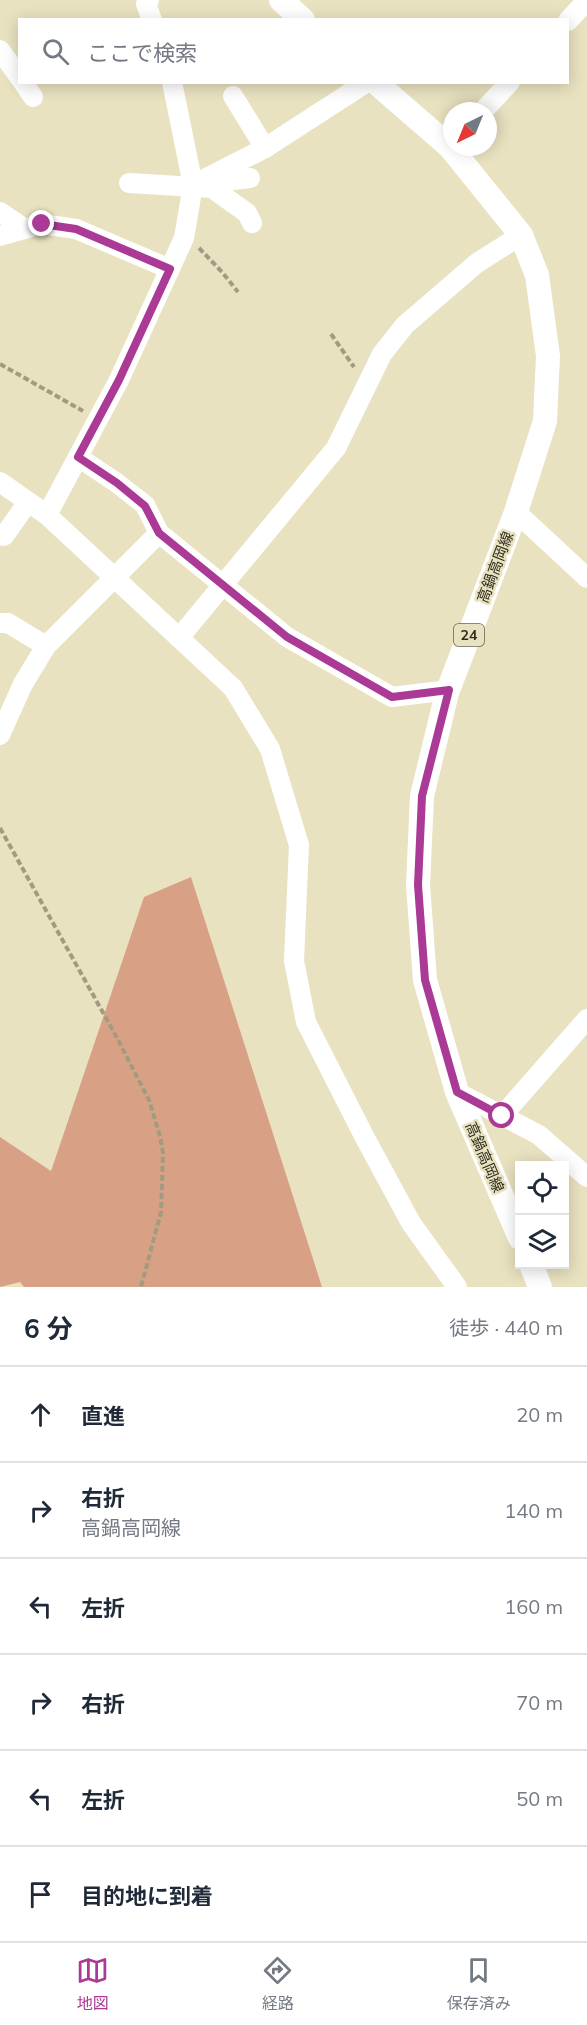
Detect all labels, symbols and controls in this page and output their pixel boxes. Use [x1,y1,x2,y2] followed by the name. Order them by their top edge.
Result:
[18,18,569,84] search box
[39,35,72,68] icon: search
[87,39,197,67] text: ここで検索
[443,102,497,156] north arrow
[28,210,54,236] route end
[473,529,517,605] street label: 高鍋高岡線
[454,624,484,646] road number: 24
[488,1102,514,1128] route start
[462,1119,508,1195] street label: 高鍋高岡線
[515,1161,569,1269] map controls
[515,1161,569,1215] button: locate
[515,1215,569,1269] button: layers
[24,1312,73,1345] text: 6 分
[449,1315,563,1340] text: 徒歩 · 440 m
[24,1398,57,1431] icon: ahead
[81,1402,125,1430] text: 直進
[516,1402,563,1427] text: 20 m
[81,1484,125,1512] text: 右折
[24,1494,57,1527] icon: right
[504,1498,563,1523] text: 140 m
[81,1515,181,1540] text: 高鍋高岡線
[24,1590,57,1623] icon: left
[81,1594,125,1622] text: 左折
[504,1594,563,1619] text: 160 m
[24,1686,57,1719] icon: right
[81,1690,125,1718] text: 右折
[516,1690,563,1715] text: 70 m
[24,1782,57,1815] icon: left
[81,1786,125,1814] text: 左折
[516,1786,563,1811] text: 50 m
[24,1878,57,1911] icon: arrive
[81,1882,213,1910] text: 目的地に到着
[76,1954,109,2014] tab: 地図
[261,1954,294,2014] tab: 経路
[447,1954,511,2014] tab: 保存済み

